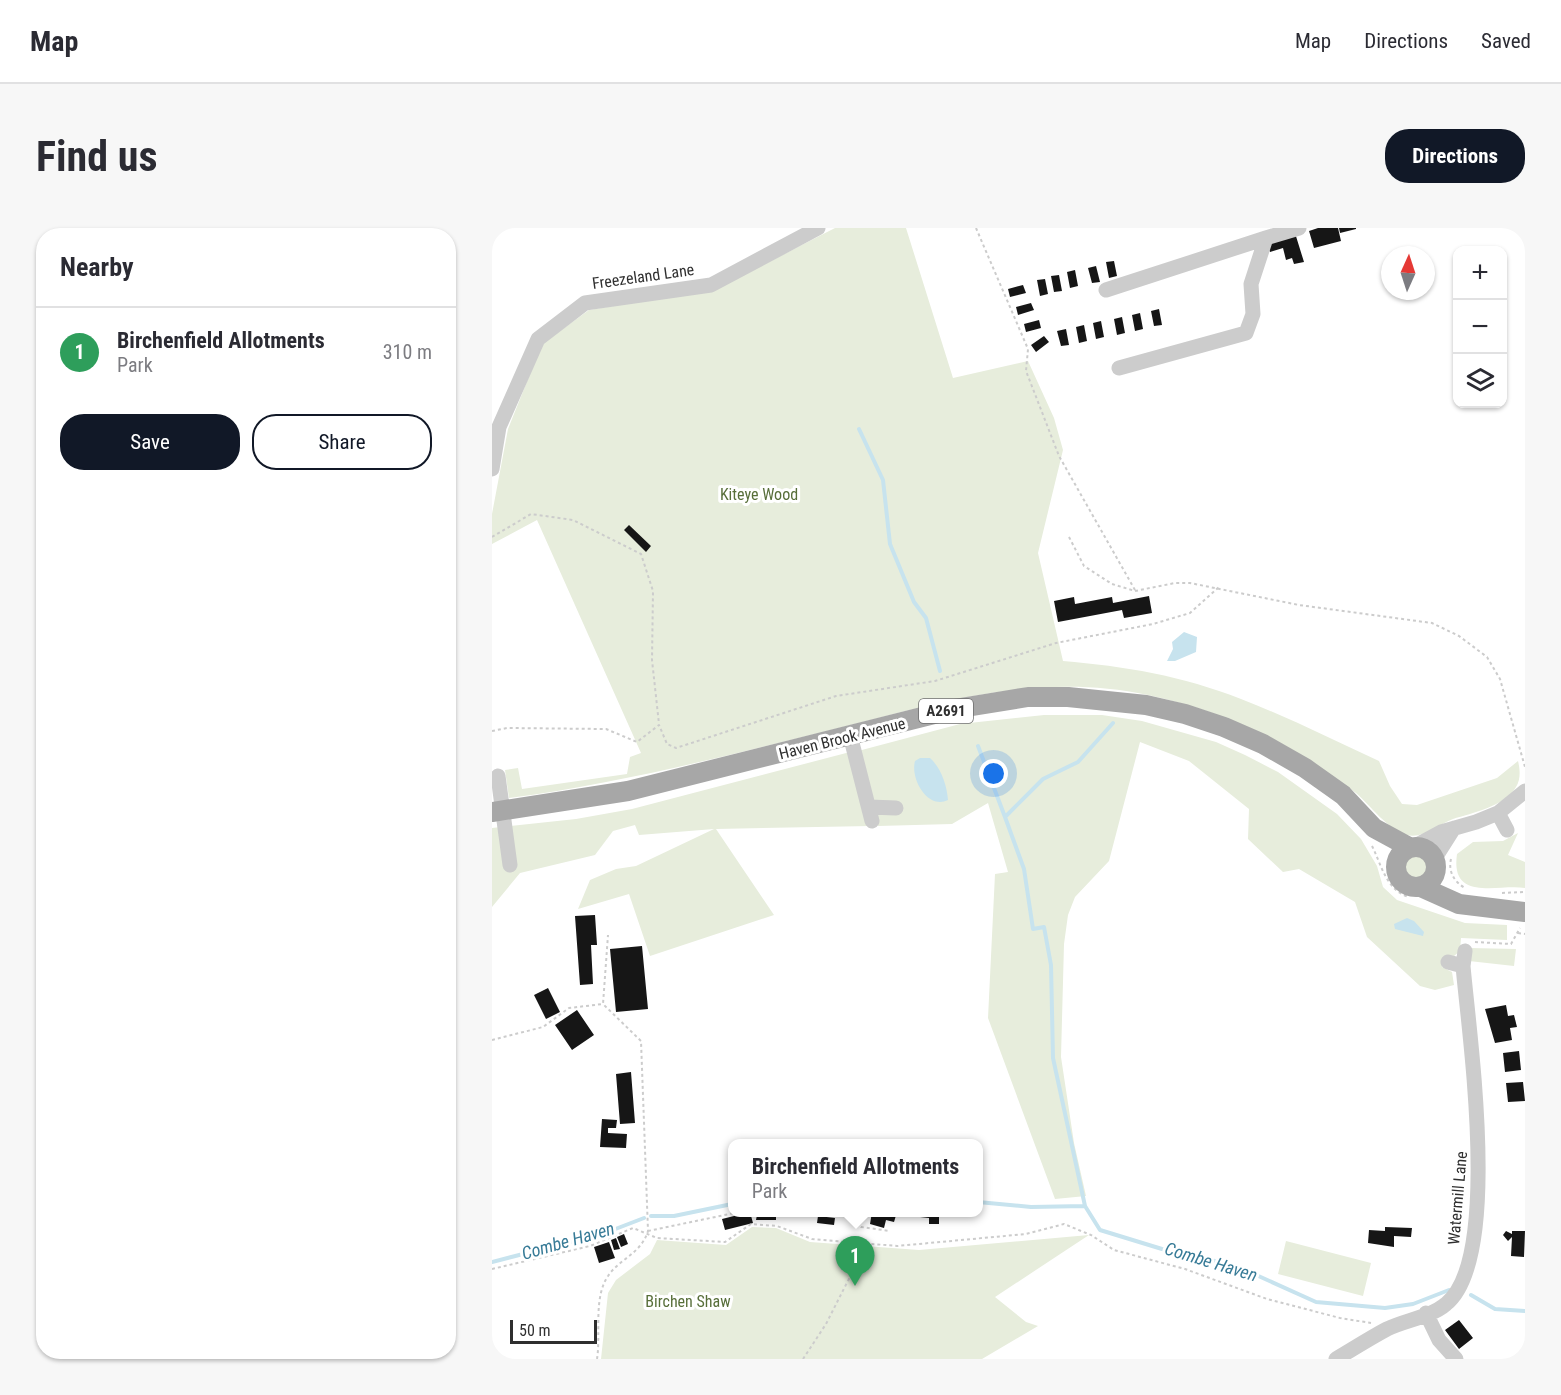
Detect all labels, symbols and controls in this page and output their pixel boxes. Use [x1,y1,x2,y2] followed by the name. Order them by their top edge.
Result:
[30,25,78,58] text: Map
[1295,29,1331,53] text: Map
[1364,29,1448,53] text: Directions
[1481,29,1531,53] text: Saved
[1385,129,1525,183] button: Directions
[36,132,157,181] text: Find us
[1381,246,1435,300] north arrow
[1453,246,1507,408] map controls
[1453,246,1507,300] button: +
[60,252,134,282] text: Nearby
[591,260,695,293] street label: Freezeland Lane
[1453,300,1507,354] button: −
[117,328,325,353] text: Birchenfield Allotments
[74,340,85,364] text: 1
[383,340,432,364] text: 310 m
[117,353,153,377] text: Park
[1453,354,1507,408] button: layers
[60,414,240,470] button: Save
[252,414,432,470] button: Share
[720,485,798,504] park label: Kiteye Wood
[919,699,973,723] road number: A2691
[777,714,907,763] street label: Haven Brook Avenue
[979,759,1008,788] your location
[728,1139,983,1217] popup
[1444,1150,1471,1246] street label: Watermill Lane
[752,1154,959,1179] text: Birchenfield Allotments
[752,1179,787,1203] text: Park
[519,1217,617,1264] water label: Combe Haven
[836,1236,874,1286] pin: 1
[1162,1237,1260,1286] water label: Combe Haven
[645,1292,731,1311] park label: Birchen Shaw
[510,1317,597,1344] scale bar
[519,1321,551,1340] text: 50 m

